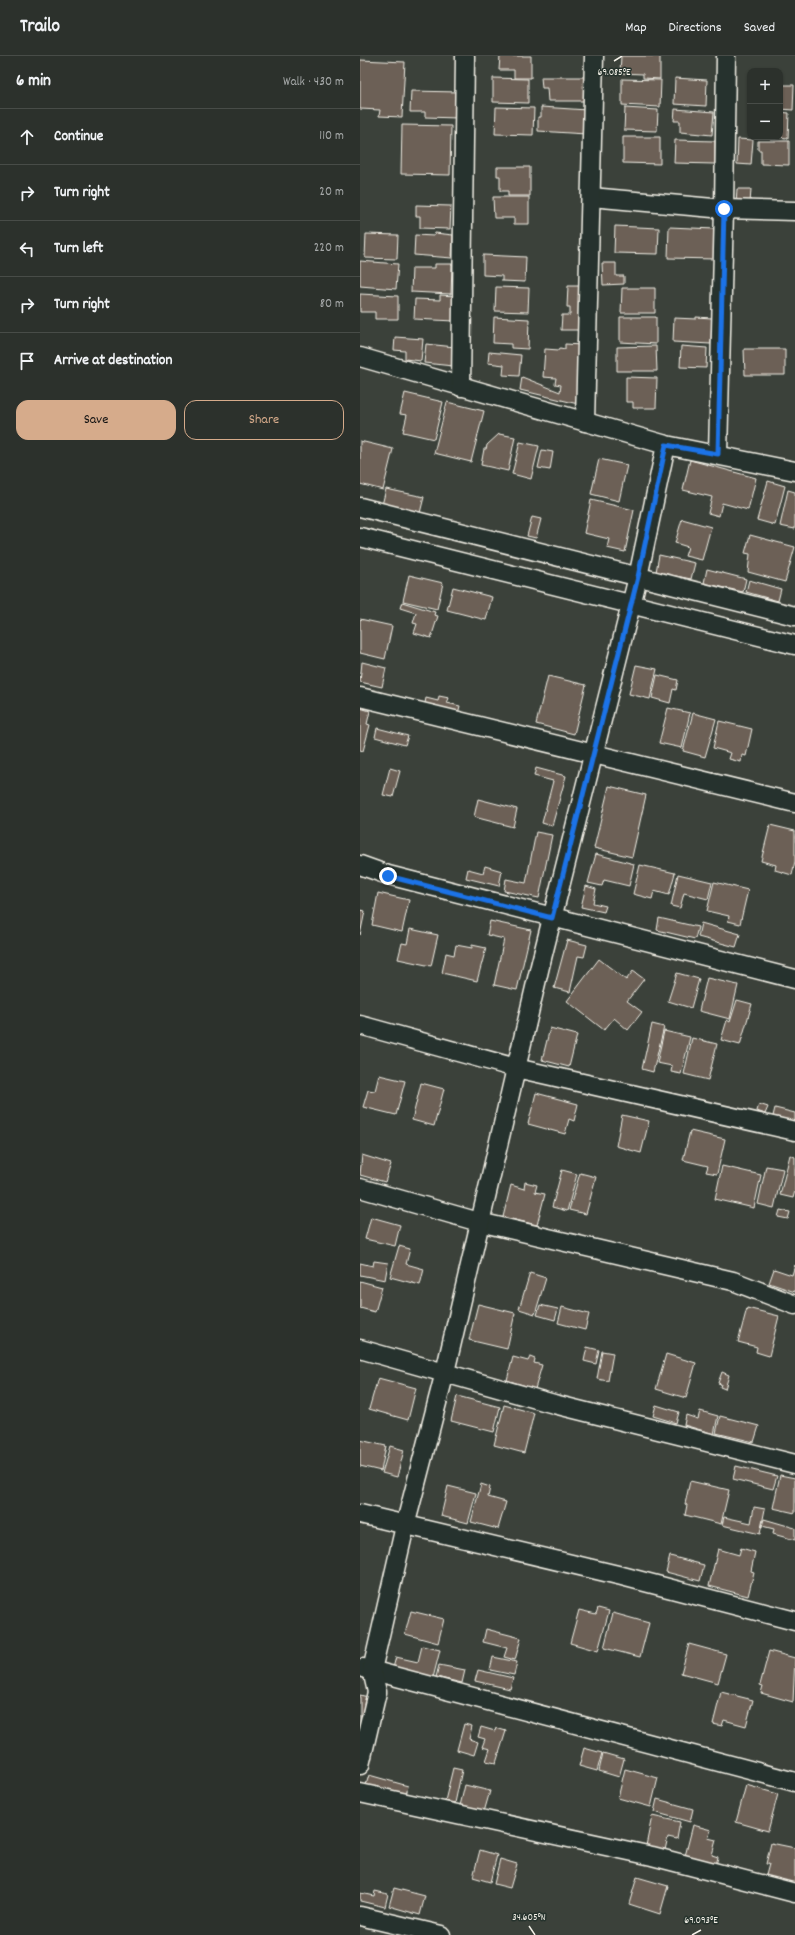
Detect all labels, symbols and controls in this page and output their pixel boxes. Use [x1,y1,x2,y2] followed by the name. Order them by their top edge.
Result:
[20,14,60,41] text: Trailo
[625,18,647,38] text: Map
[669,18,722,38] text: Directions
[744,18,775,38] text: Saved
[598,66,631,80] text: 69.085°E
[747,68,783,140] map controls
[747,68,783,104] button: +
[16,70,51,94] text: 6 min
[283,73,344,92] text: Walk · 430 m
[747,104,783,140] button: −
[16,126,38,148] icon: ahead
[54,126,103,148] text: Continue
[319,127,344,146] text: 110 m
[16,182,38,204] icon: right
[54,182,110,204] text: Turn right
[319,183,344,202] text: 20 m
[715,200,733,218] route start
[16,238,38,260] icon: left
[54,238,103,260] text: Turn left
[314,239,344,258] text: 220 m
[16,294,38,316] icon: right
[54,294,110,316] text: Turn right
[320,295,344,314] text: 80 m
[16,350,38,372] icon: arrive
[54,350,172,372] text: Arrive at destination
[16,400,176,440] button: Save
[184,400,344,440] button: Share
[379,867,397,885] route end
[512,1911,546,1925] text: 34.605°N
[684,1914,718,1928] text: 69.093°E

